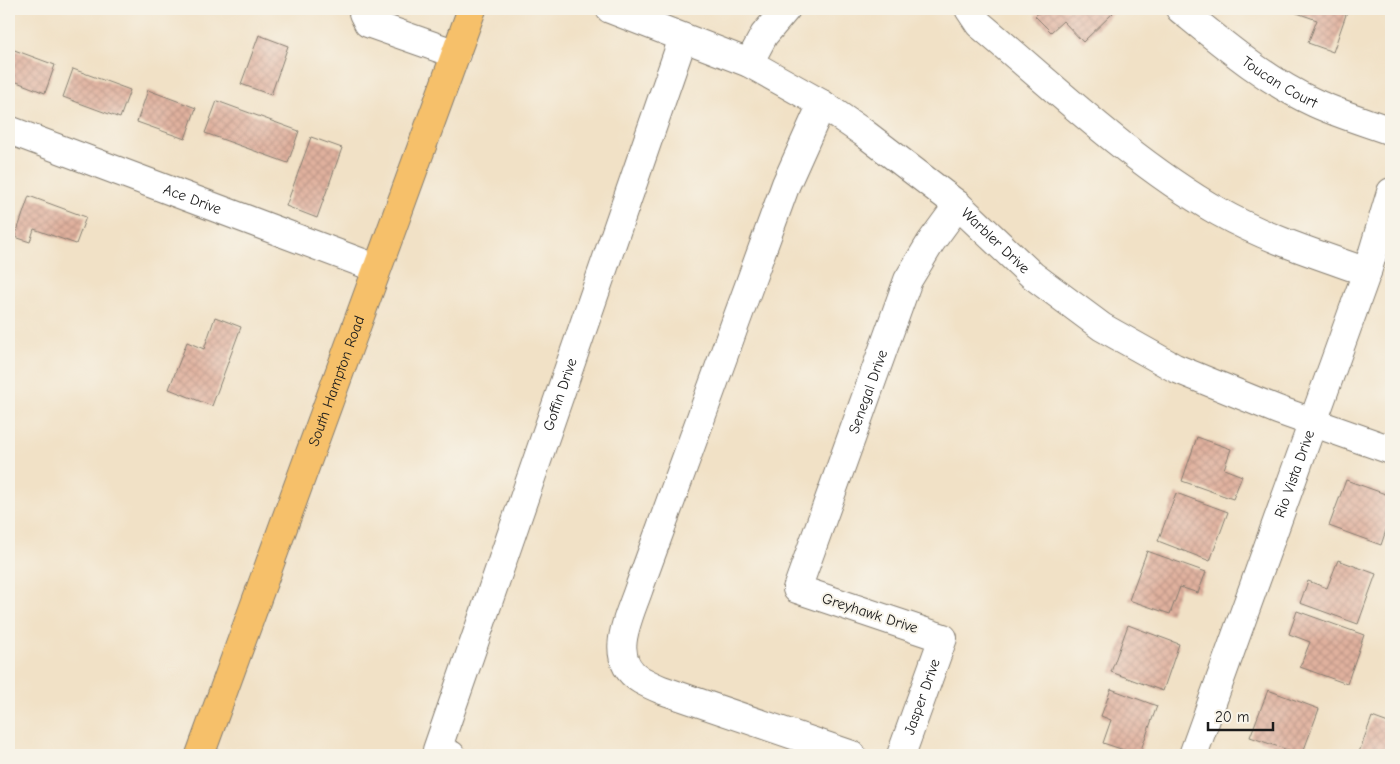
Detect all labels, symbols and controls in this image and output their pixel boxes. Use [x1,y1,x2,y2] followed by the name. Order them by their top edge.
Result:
[1238,52,1321,112] street label: Toucan Court
[161,180,225,218] street label: Ace Drive
[957,204,1034,278] street label: Warbler Drive
[304,313,368,449] street label: South Hampton Road
[845,347,891,436] street label: Senegal Drive
[539,355,581,433] street label: Goffin Drive
[1270,427,1319,520] street label: Rio Vista Drive
[820,589,921,637] street label: Greyhawk Drive
[900,656,944,737] street label: Jasper Drive
[1208,699,1272,731] scale bar
[1215,708,1249,726] text: 20 m

